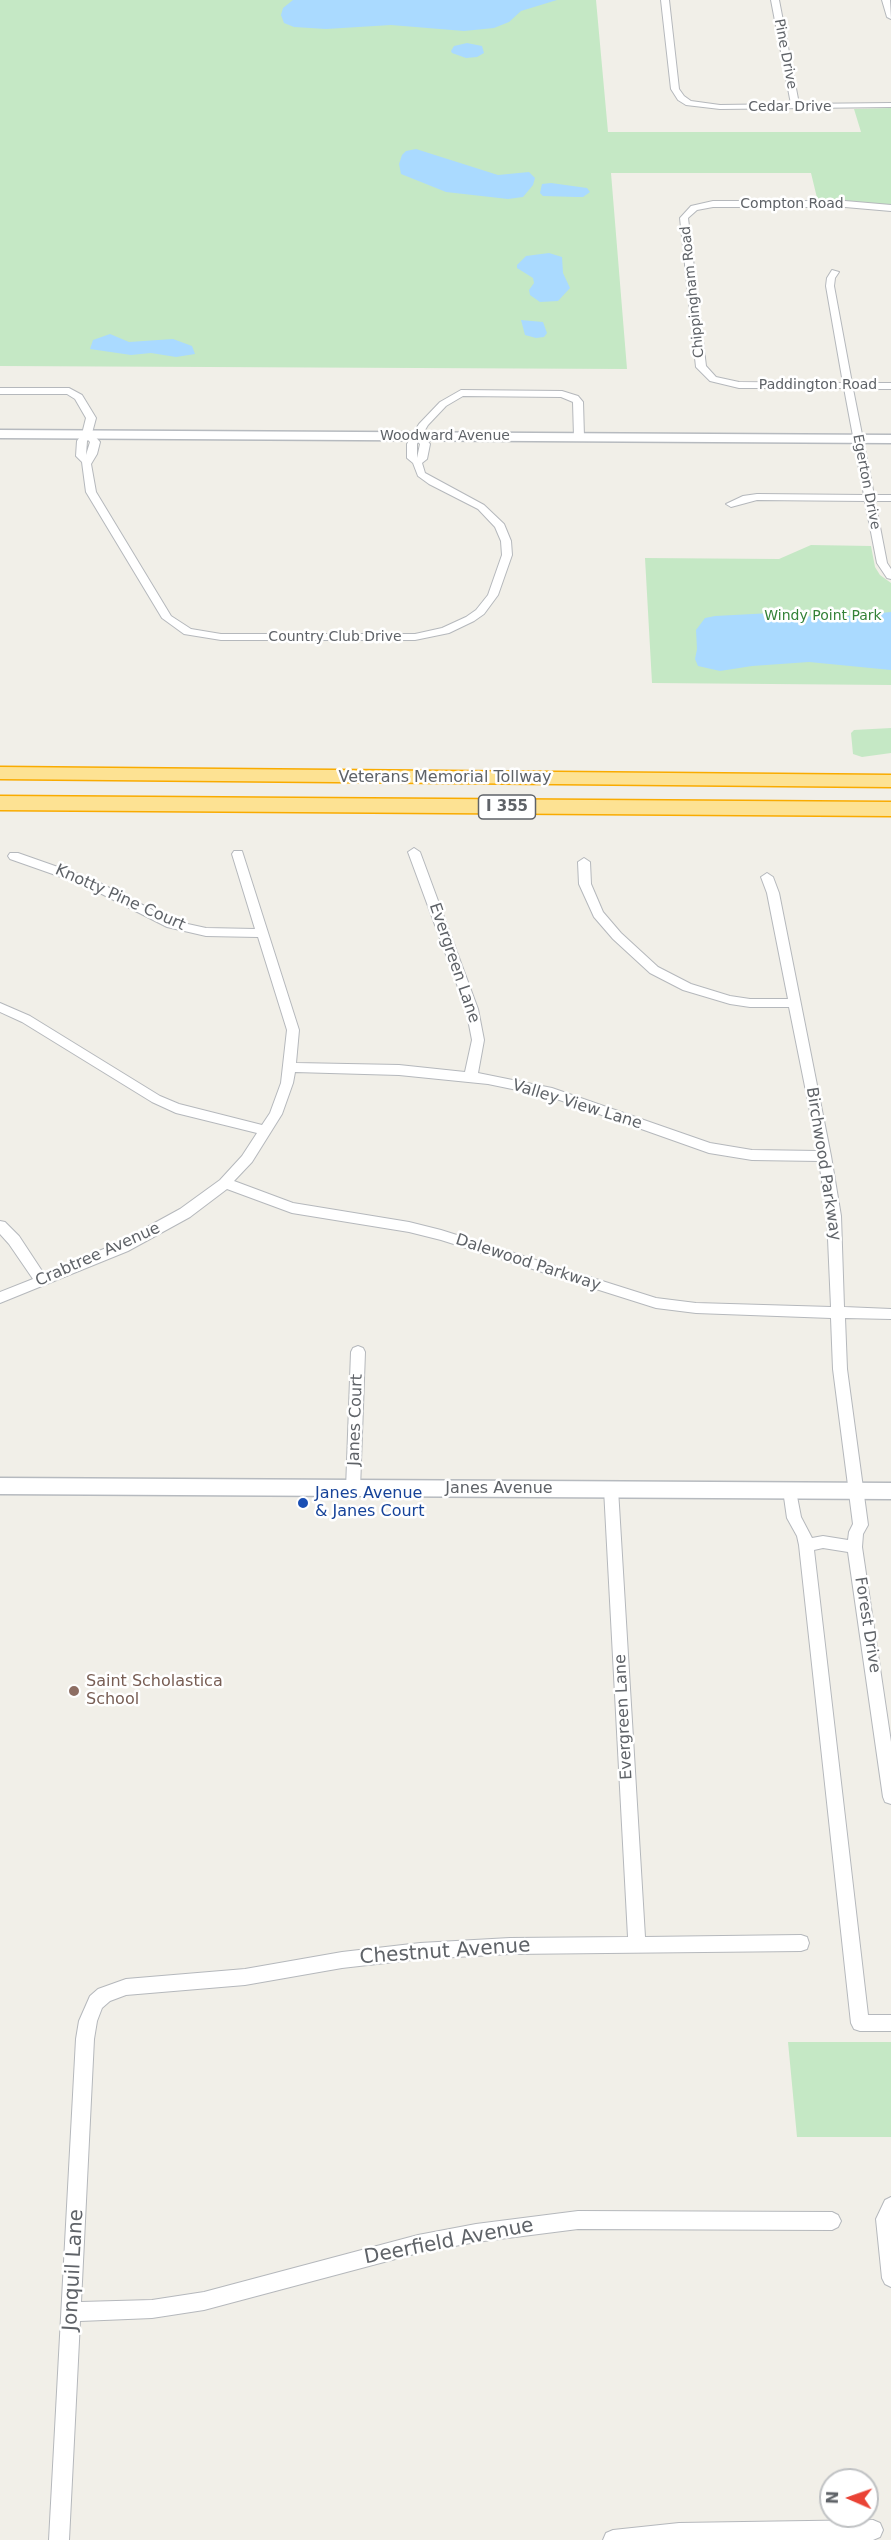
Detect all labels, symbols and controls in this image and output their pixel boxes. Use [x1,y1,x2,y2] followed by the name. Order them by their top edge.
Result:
[770,17,800,91] street label: Pine Drive
[748,99,832,115] street label: Cedar Drive
[740,196,844,212] street label: Compton Road
[678,225,708,359] street label: Chippingham Road
[759,377,877,393] street label: Paddington Road
[380,428,510,444] street label: Woodward Avenue
[849,433,883,531] street label: Egerton Drive
[764,608,882,624] park label: Windy Point Park
[268,629,402,645] street label: Country Club Drive
[338,768,552,788] street label: Veterans Memorial Tollway
[478,795,536,819] road number: I 355
[52,861,188,935] street label: Knotty Pine Court
[424,900,484,1026] street label: Evergreen Lane
[510,1076,644,1134] street label: Valley View Lane
[801,1086,845,1242] street label: Birchwood Parkway
[33,1219,163,1291] street label: Crabtree Avenue
[453,1230,603,1296] street label: Dalewood Parkway
[345,1374,367,1466] street label: Janes Court
[445,1479,553,1499] street label: Janes Avenue
[315,1484,424,1522] place label: Janes Avenue & Janes Court
[296,1496,310,1510] marker: Janes Avenue & Janes Court
[850,1576,884,1674] street label: Forest Drive
[611,1654,637,1780] street label: Evergreen Lane
[86,1672,223,1710] place label: Saint Scholastica School
[67,1684,81,1698] marker: Saint Scholastica School
[359,1934,531,1970] street label: Chestnut Avenue
[59,2208,89,2332] street label: Jonquil Lane
[362,2214,536,2270] street label: Deerfield Avenue
[819,2468,879,2528] north arrow
[823,2490,842,2504] text: N

